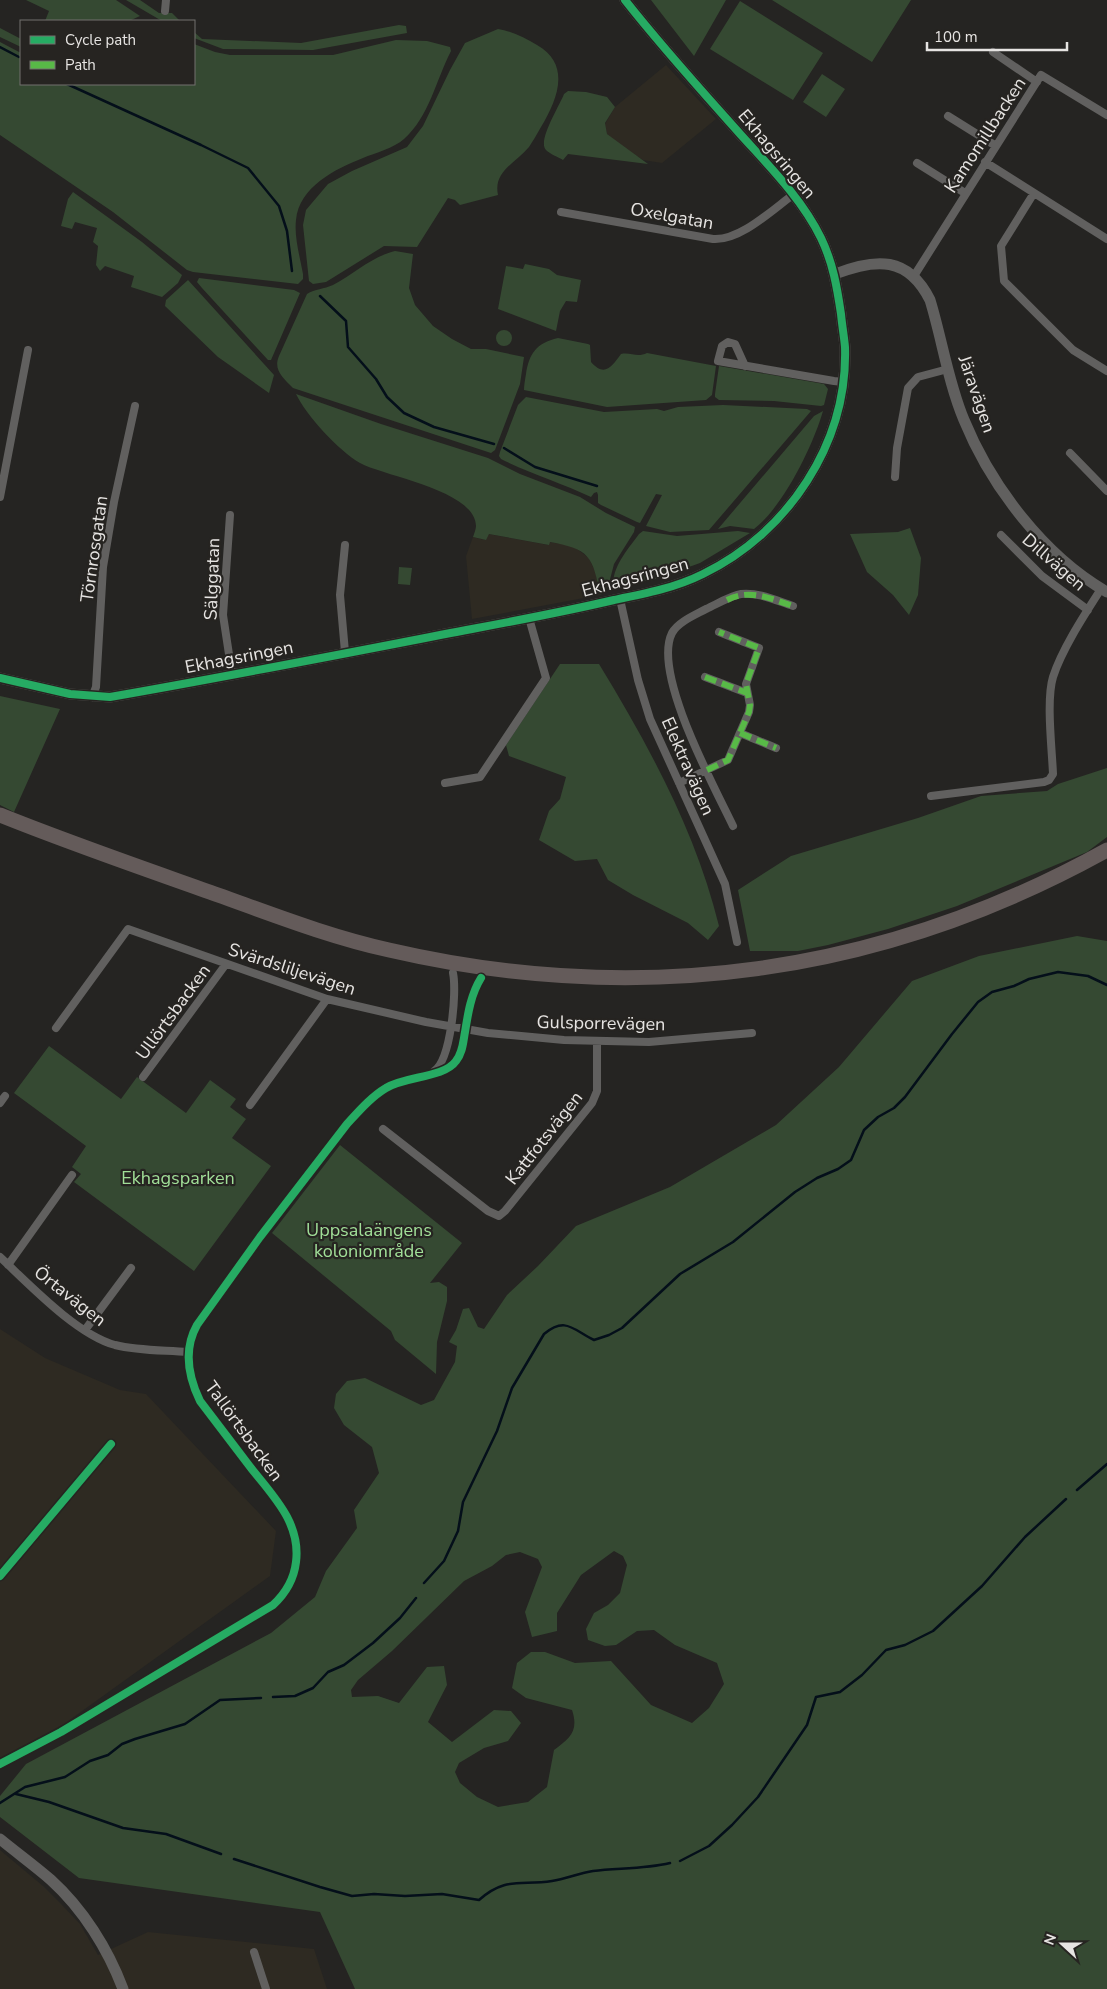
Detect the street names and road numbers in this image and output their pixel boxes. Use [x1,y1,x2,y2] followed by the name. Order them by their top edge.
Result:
[939,73,1031,197] street label: Kamomillbacken
[733,104,821,204] street label: Ekhagsringen
[629,197,715,235] street label: Oxelgatan
[952,351,1001,436] street label: Järavägen
[75,494,113,604] street label: Törnrosgatan
[1017,528,1091,596] street label: Dillvägen
[199,537,225,621] street label: Sälggatan
[579,551,691,603] street label: Ekhagsringen
[183,635,295,679] street label: Ekhagsringen
[656,713,720,819] street label: Elektravägen
[225,937,359,1001] street label: Svärdsliljevägen
[130,959,216,1065] street label: Ullörtsbacken
[536,1010,666,1036] street label: Gulsporrevägen
[500,1086,588,1190] street label: Kattfotsvägen
[29,1260,111,1332] street label: Örtavägen
[199,1376,289,1486] street label: Tallörtsbacken

